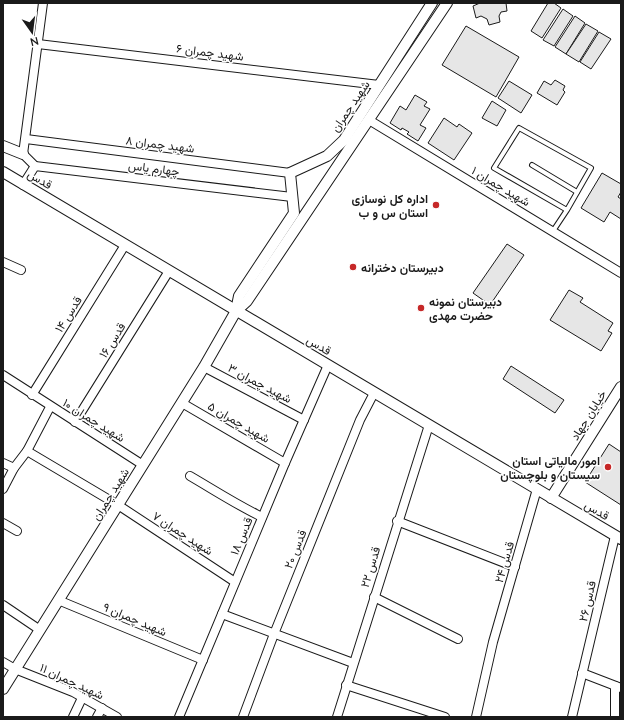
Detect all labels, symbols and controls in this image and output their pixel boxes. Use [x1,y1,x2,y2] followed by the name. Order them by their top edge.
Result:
[12,12,52,52] north arrow
[29,34,40,50] text: N
[175,40,245,65] street label: شهید چمران ۶
[327,77,374,135] street label: شهید چمران
[125,132,195,157] street label: شهید چمران ۸
[127,157,181,180] street label: چهارم یاس
[469,163,533,210] street label: شهید چمران ۱
[24,166,55,193] street label: قدس
[352,191,428,221] place label: اداره کل نوسازی استان س و ب
[431,200,441,210] marker: اداره کل نوسازی استان س و ب
[361,260,444,276] place label: دبیرستان دخترانه
[348,262,358,272] marker: دبیرستان دخترانه
[51,293,86,335] street label: قدس ۱۴
[429,294,502,324] place label: دبیرستان نمونه حضرت مهدی
[416,303,426,313] marker: دبیرستان نمونه حضرت مهدی
[95,320,129,361] street label: قدس ۱۶
[303,332,334,359] street label: قدس
[225,360,294,407] street label: شهید چمران ۳
[567,387,610,443] street label: خیابان جهاد
[60,395,128,446] street label: شهید چمران ۱۰
[205,398,273,447] street label: شهید چمران ۵
[500,453,600,483] place label: امور مالیاتی استان سیستان و بلوچستان
[603,462,613,472] marker: امور مالیاتی استان سیستان و بلوچستان
[88,465,133,524] street label: شهید چمران
[581,497,612,524] street label: قدس
[149,508,216,559] street label: شهید چمران ۷
[226,515,257,558] street label: قدس ۱۸
[280,527,310,571] street label: قدس ۲۰
[491,540,518,585] street label: قدس ۲۴
[357,545,384,589] street label: قدس ۲۲
[575,579,600,623] street label: قدس ۲۶
[100,599,169,640] street label: شهید چمران ۹
[37,660,106,703] street label: شهید چمران ۱۱

